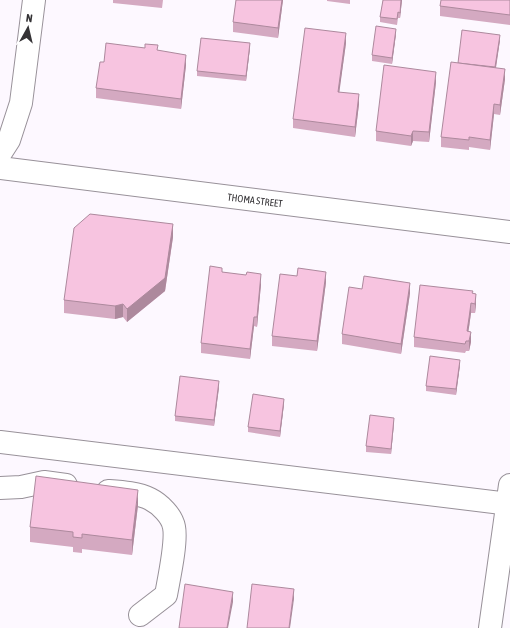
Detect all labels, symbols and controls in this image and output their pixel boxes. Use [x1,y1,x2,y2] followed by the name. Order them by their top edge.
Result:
[8,8,48,48] north arrow
[25,12,33,24] text: N
[227,192,284,209] street label: THOMA STREET

